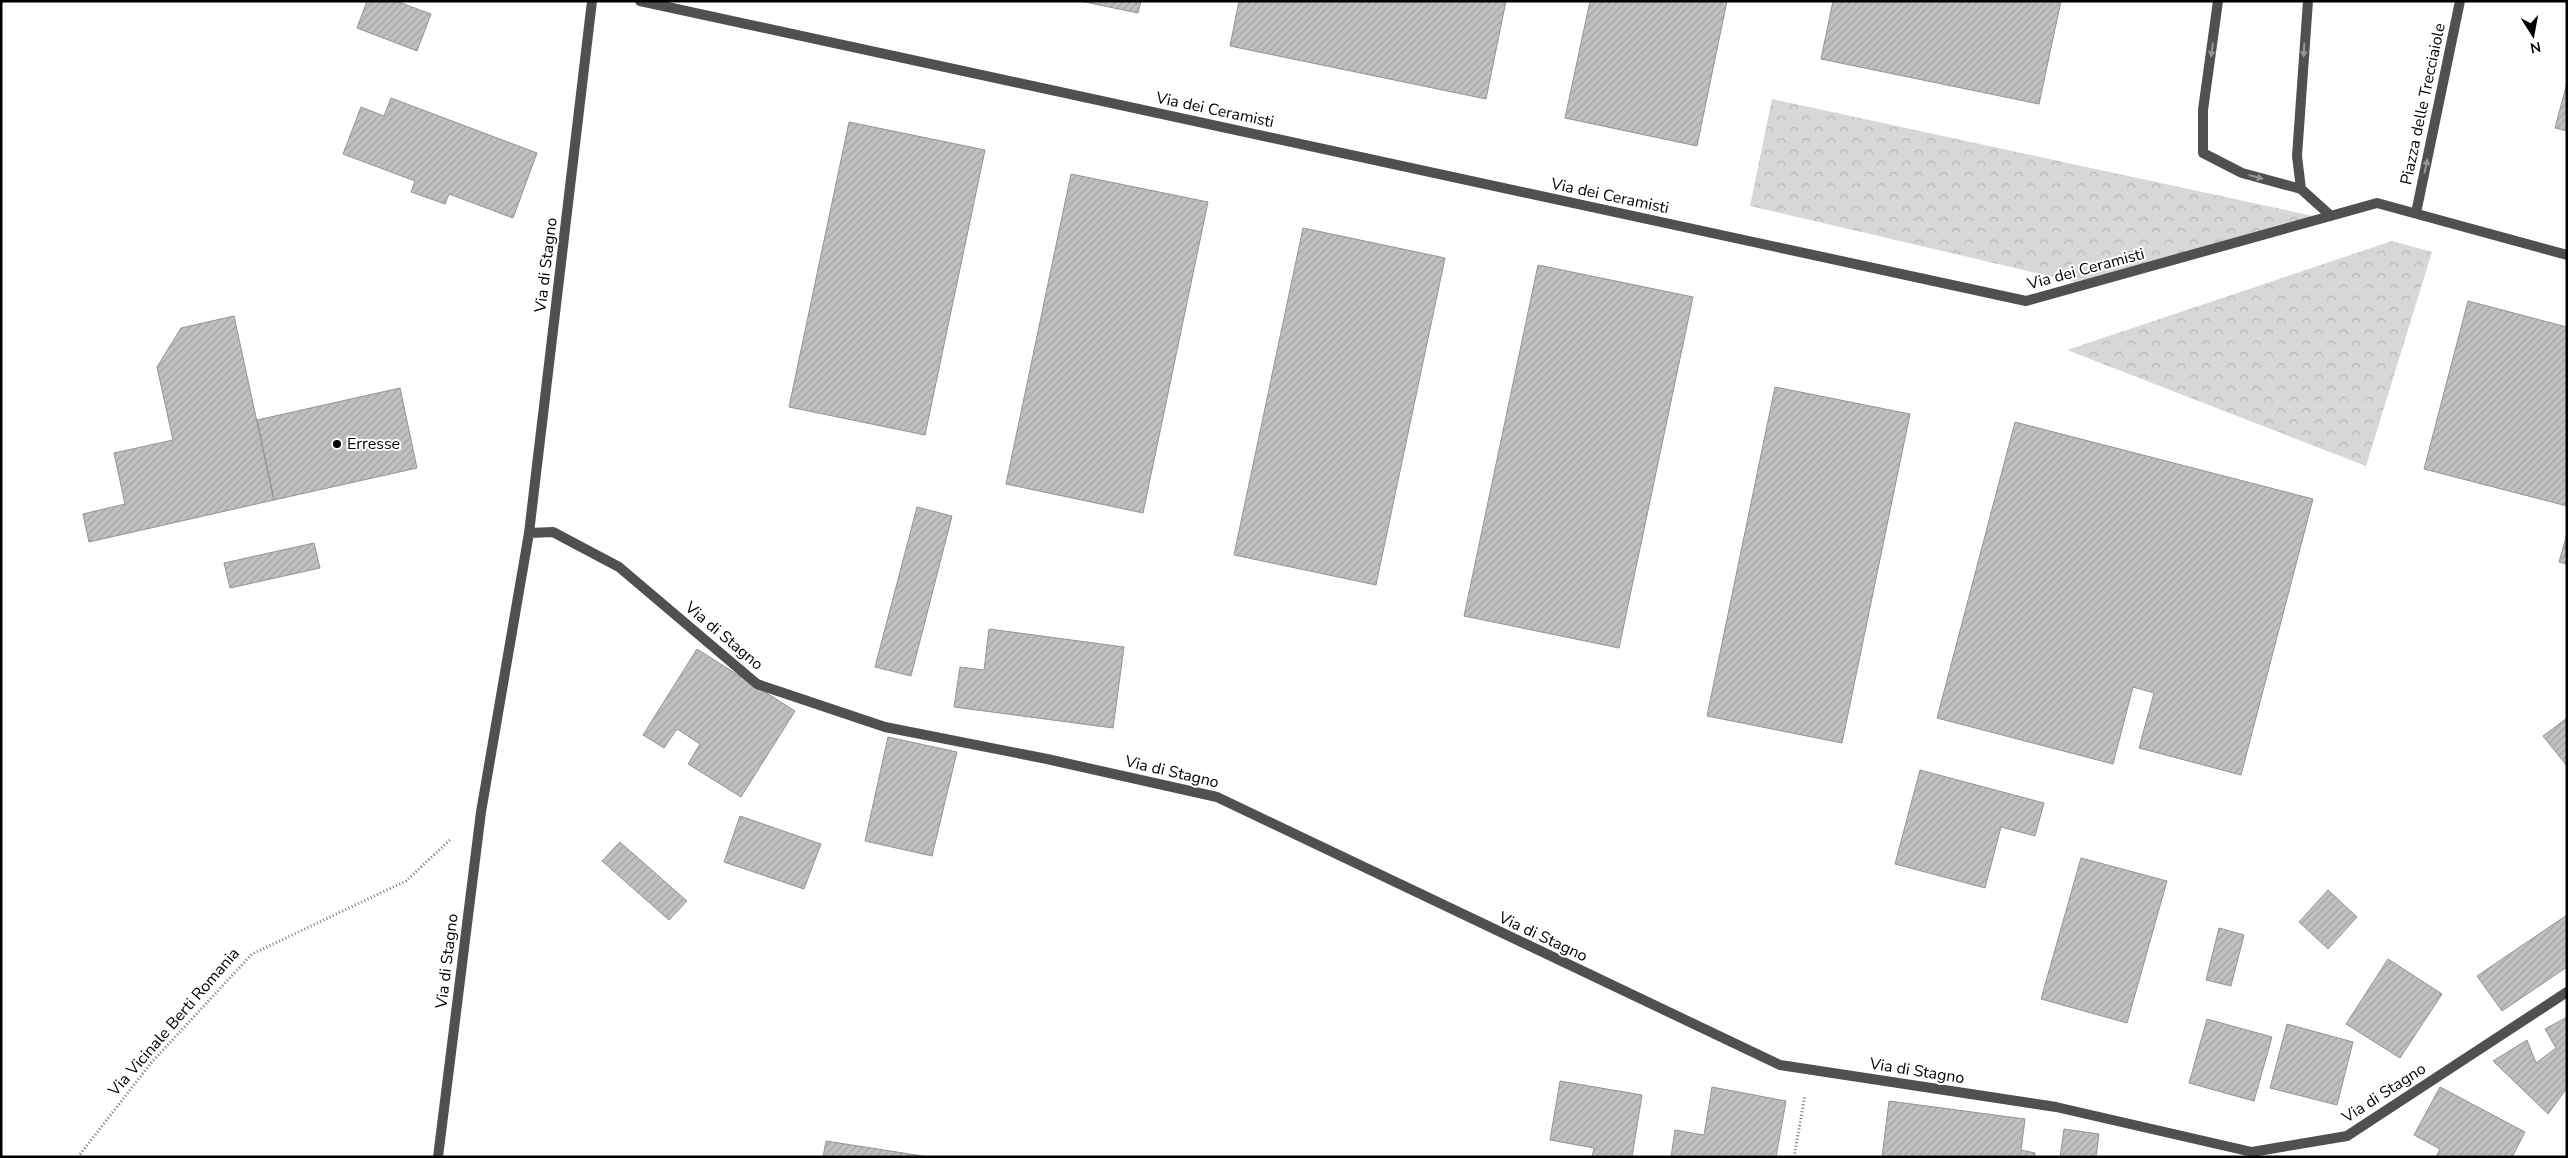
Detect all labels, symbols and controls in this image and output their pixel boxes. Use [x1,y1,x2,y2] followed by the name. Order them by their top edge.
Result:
[2508,10,2558,60] north arrow
[2395,21,2451,187] street label: Piazza delle Trecciaiole
[2528,37,2542,58] text: N
[2207,42,2215,58] one-way arrow
[2300,42,2308,58] one-way arrow
[1153,87,1276,133] street label: Via dei Ceramisti
[2422,158,2430,173] one-way arrow
[1548,173,1671,219] street label: Via dei Ceramisti
[2249,173,2264,181] one-way arrow
[529,216,563,315] street label: Via di Stagno
[2024,243,2147,295] street label: Via dei Ceramisti
[347,433,400,455] place label: Erresse
[331,438,343,450] marker: Erresse
[679,596,768,675] street label: Via di Stagno
[1122,750,1221,794] street label: Via di Stagno
[1494,906,1591,967] street label: Via di Stagno
[430,912,464,1011] street label: Via di Stagno
[103,943,245,1102] street label: Via Vicinale Berti Romania
[1867,1052,1966,1089] street label: Via di Stagno
[2337,1058,2430,1129] street label: Via di Stagno

